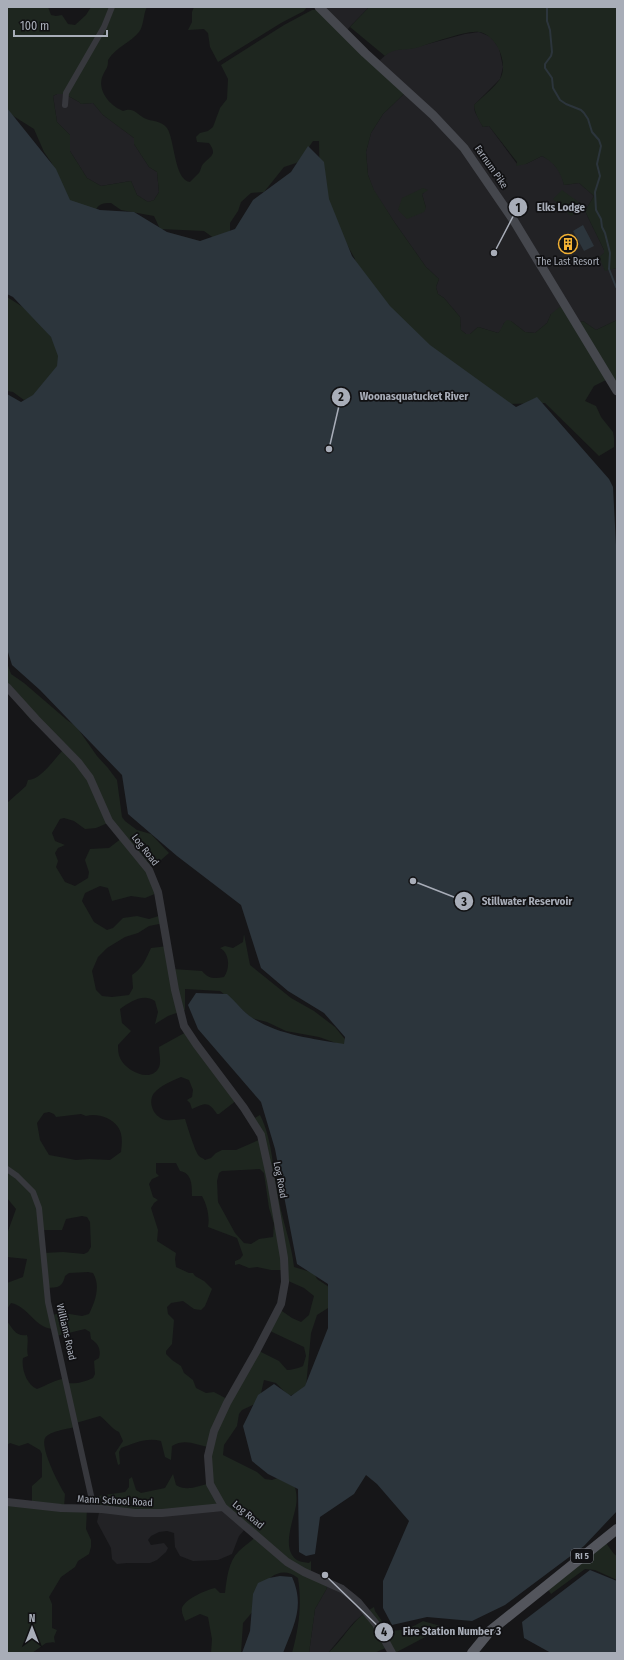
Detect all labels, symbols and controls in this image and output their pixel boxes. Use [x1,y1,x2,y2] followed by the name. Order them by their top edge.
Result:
[14,12,107,38] scale bar
[20,19,49,33] text: 100 m
[472,143,510,191] street label: Farnum Pike
[508,196,593,219] callout: Elks Lodge
[515,201,521,215] text: 1
[537,201,586,214] text: Elks Lodge
[557,233,579,255] building icon: The Last Resort
[537,256,600,268] place label: The Last Resort
[331,385,476,408] callout: Woonasquatucket River
[337,390,344,404] text: 2
[360,390,469,403] text: Woonasquatucket River
[129,832,161,868] street label: Log Road
[454,890,580,913] callout: Stillwater Reservoir
[460,895,467,909] text: 3
[482,895,573,908] text: Stillwater Reservoir
[271,1161,289,1199] street label: Log Road
[54,1303,78,1361] street label: Williams Road
[77,1493,153,1509] street label: Mann School Road
[230,1498,266,1532] street label: Log Road
[571,1549,593,1563] road number: RI 5
[12,1608,52,1648] north arrow
[29,1612,35,1625] text: N
[374,1620,509,1643] callout: Fire Station Number 3
[381,1625,387,1639] text: 4
[403,1625,501,1638] text: Fire Station Number 3

